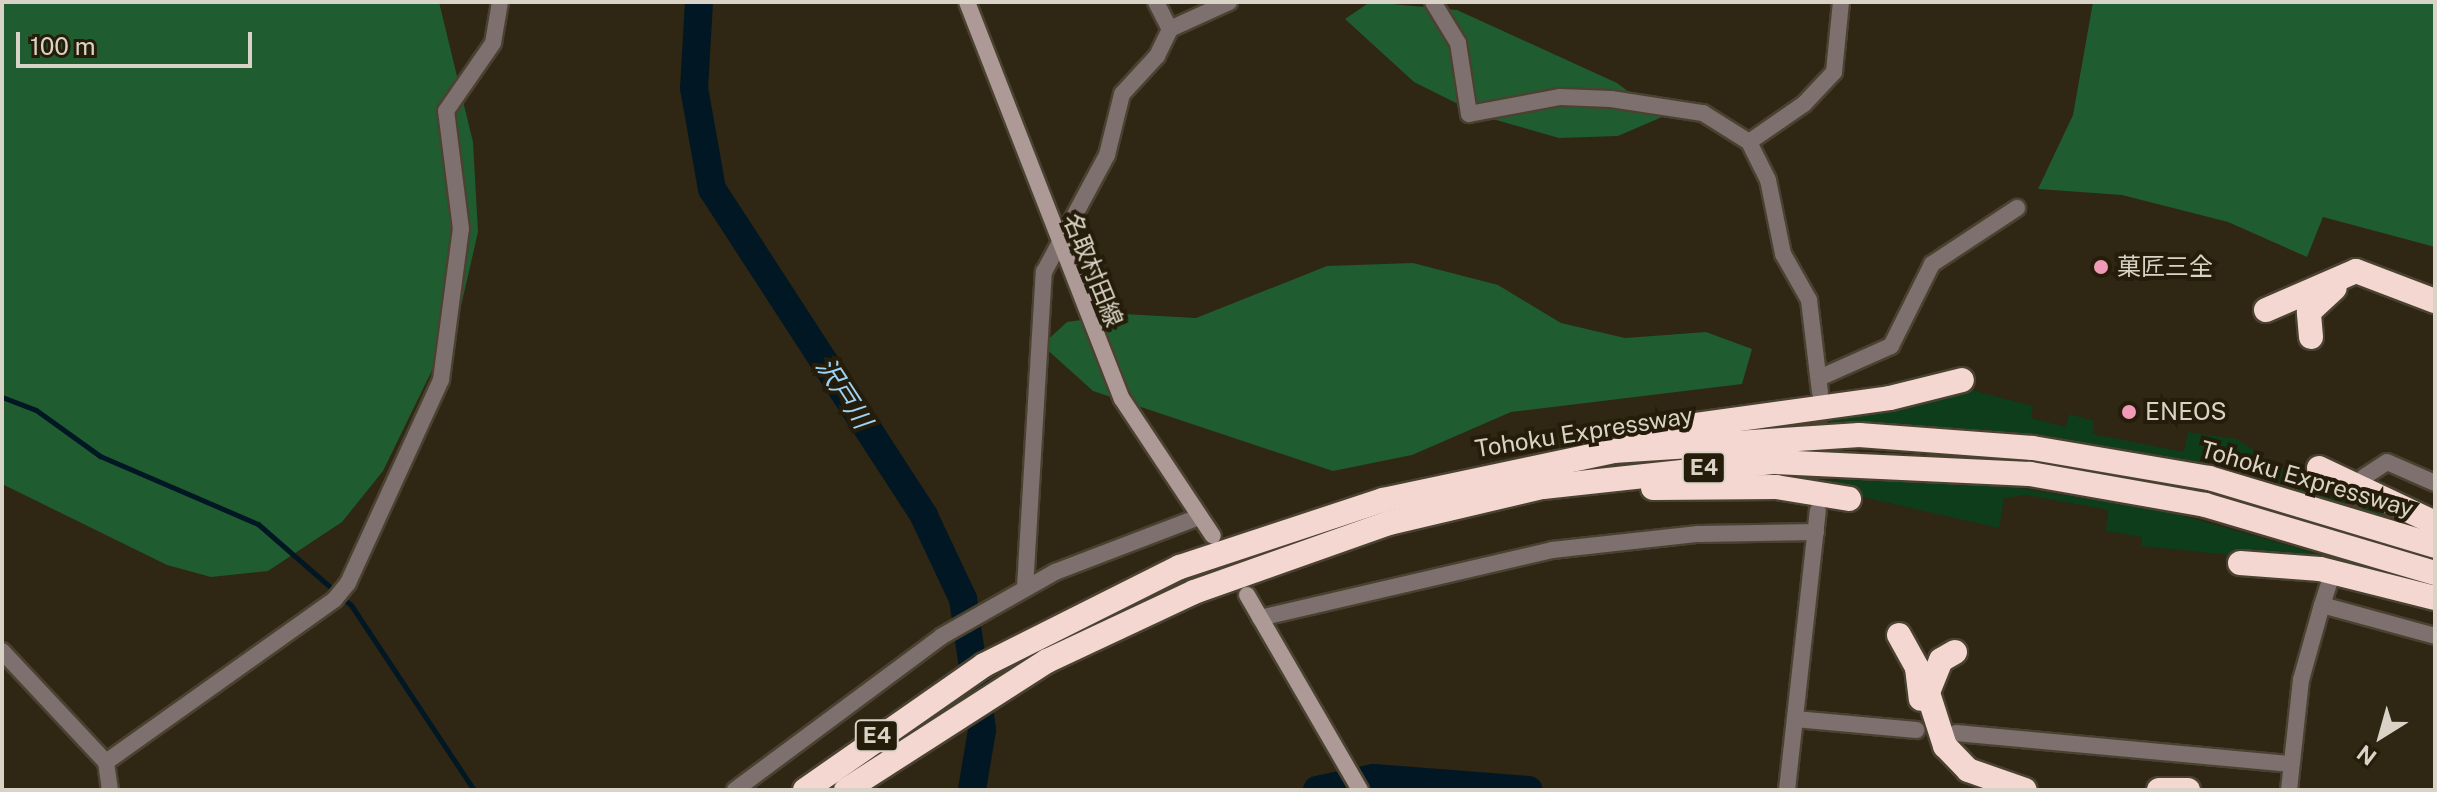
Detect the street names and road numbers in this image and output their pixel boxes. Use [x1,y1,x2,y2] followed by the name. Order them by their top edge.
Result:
[1057,209,1129,331] street label: 名取村田線
[1473,401,1695,463] street label: Tohoku Expressway
[2197,435,2417,523] street label: Tohoku Expressway
[1680,450,1728,486] road number: E4
[853,718,901,754] road number: E4

